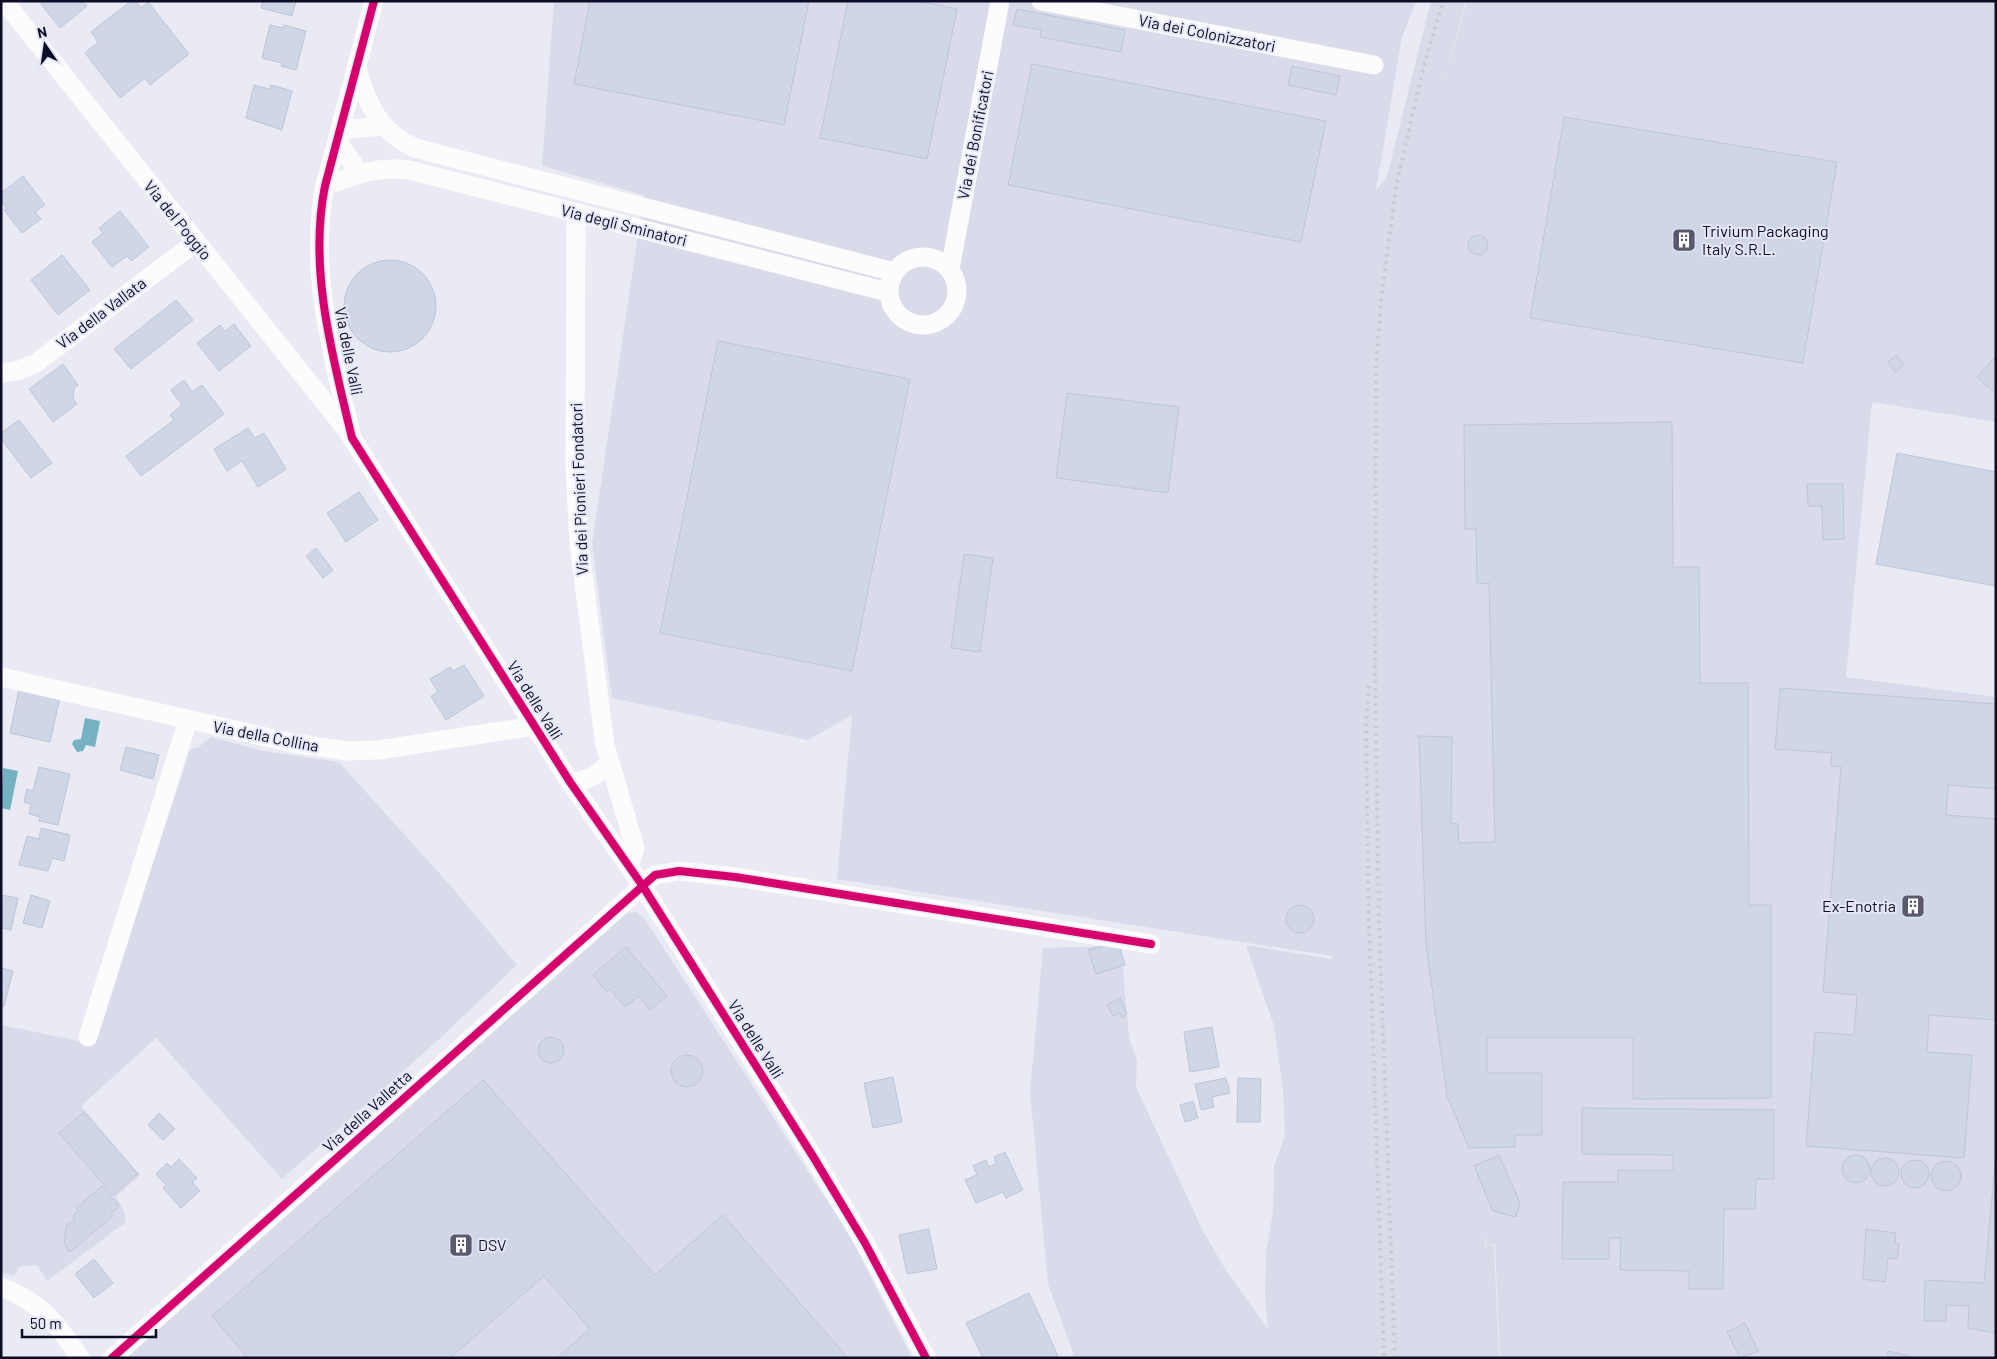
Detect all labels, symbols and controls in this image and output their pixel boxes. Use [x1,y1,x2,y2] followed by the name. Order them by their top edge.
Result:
[1137,10,1277,55] street label: Via dei Colonizzatori
[20,20,70,70] north arrow
[36,23,48,41] text: N
[953,69,996,201] street label: Via dei Bonificatori
[141,176,216,263] street label: Via del Poggio
[559,200,689,249] street label: Via degli Sminatori
[1702,221,1829,258] place label: Trivium Packaging Italy S.R.L.
[1671,227,1697,253] building icon: Trivium Packaging Italy S.R.L.
[52,273,149,352] street label: Via della Vallata
[332,305,367,397] street label: Via delle Valli
[566,402,591,576] street label: Via dei Pionieri Fondatori
[504,657,567,743] street label: Via delle Valli
[211,716,321,755] street label: Via della Collina
[1900,893,1926,919] building icon: Ex-Enotria
[1822,896,1896,915] place label: Ex-Enotria
[725,996,788,1082] street label: Via delle Valli
[318,1066,415,1156] street label: Via della Valletta
[448,1232,474,1258] building icon: DSV
[478,1235,507,1254] place label: DSV
[22,1306,156,1338] scale bar
[30,1314,62,1332] text: 50 m

